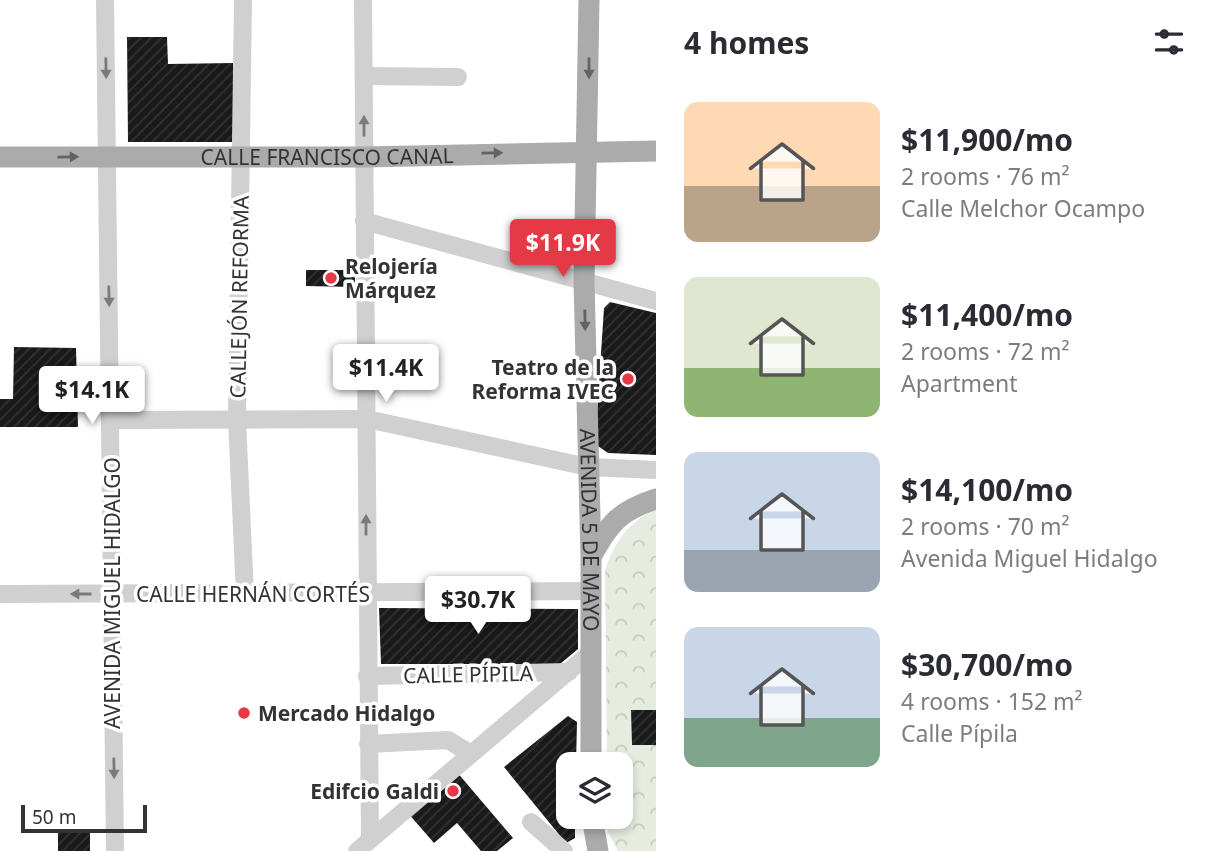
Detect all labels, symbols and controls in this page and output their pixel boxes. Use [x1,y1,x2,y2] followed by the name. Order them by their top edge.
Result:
[684,22,809,63] text: 4 homes
[1150,23,1188,61] icon: filters
[100,57,112,79] one-way arrow
[583,57,595,79] one-way arrow
[358,115,369,137] one-way arrow
[901,119,1073,160] text: $11,900/mo
[740,130,824,214] icon: home
[200,141,454,171] street label: CALLE FRANCISCO CANAL
[481,148,503,159] one-way arrow
[57,151,79,163] one-way arrow
[901,160,1070,192] text: 2 rooms · 76 m²
[901,192,1145,224] text: Calle Melchor Ocampo
[223,195,255,399] street label: CALLEJÓN REFORMA
[506,219,620,279] pin: $11.9K
[526,226,600,258] text: $11.9K
[345,252,438,304] place label: Relojería Márquez
[323,270,339,286] marker: Relojería Márquez
[103,285,115,307] one-way arrow
[901,294,1073,335] text: $11,400/mo
[740,305,824,389] icon: home
[579,309,591,331] one-way arrow
[901,335,1070,367] text: 2 rooms · 72 m²
[329,344,443,404] pin: $11.4K
[349,351,423,383] text: $11.4K
[471,353,614,405] place label: Teatro de la Reforma IVEC
[35,366,149,426] pin: $14.1K
[901,367,1018,399] text: Apartment
[620,371,636,387] marker: Teatro de la Reforma IVEC
[55,373,129,405] text: $14.1K
[574,428,605,631] street label: AVENIDA 5 DE MAYO
[98,457,126,729] street label: AVENIDA MIGUEL HIDALGO
[901,469,1073,510] text: $14,100/mo
[740,480,824,564] icon: home
[901,510,1070,542] text: 2 rooms · 70 m²
[360,514,372,536] one-way arrow
[901,542,1158,574] text: Avenida Miguel Hidalgo
[421,576,535,636] pin: $30.7K
[136,580,370,608] street label: CALLE HERNÁN CORTÉS
[441,583,515,615] text: $30.7K
[70,588,92,600] one-way arrow
[901,644,1073,685] text: $30,700/mo
[740,655,824,739] icon: home
[403,659,534,689] street label: CALLE PÍPILA
[901,685,1083,717] text: 4 rooms · 152 m²
[258,699,435,727] place label: Mercado Hidalgo
[236,705,252,721] marker: Mercado Hidalgo
[901,717,1018,749] text: Calle Pípila
[556,752,633,829] map controls
[556,752,633,829] button: layers
[108,757,120,779] one-way arrow
[310,777,439,805] place label: Edifcio Galdi
[445,783,461,799] marker: Edifcio Galdi
[21,802,147,834] scale bar
[32,804,76,830] text: 50 m

